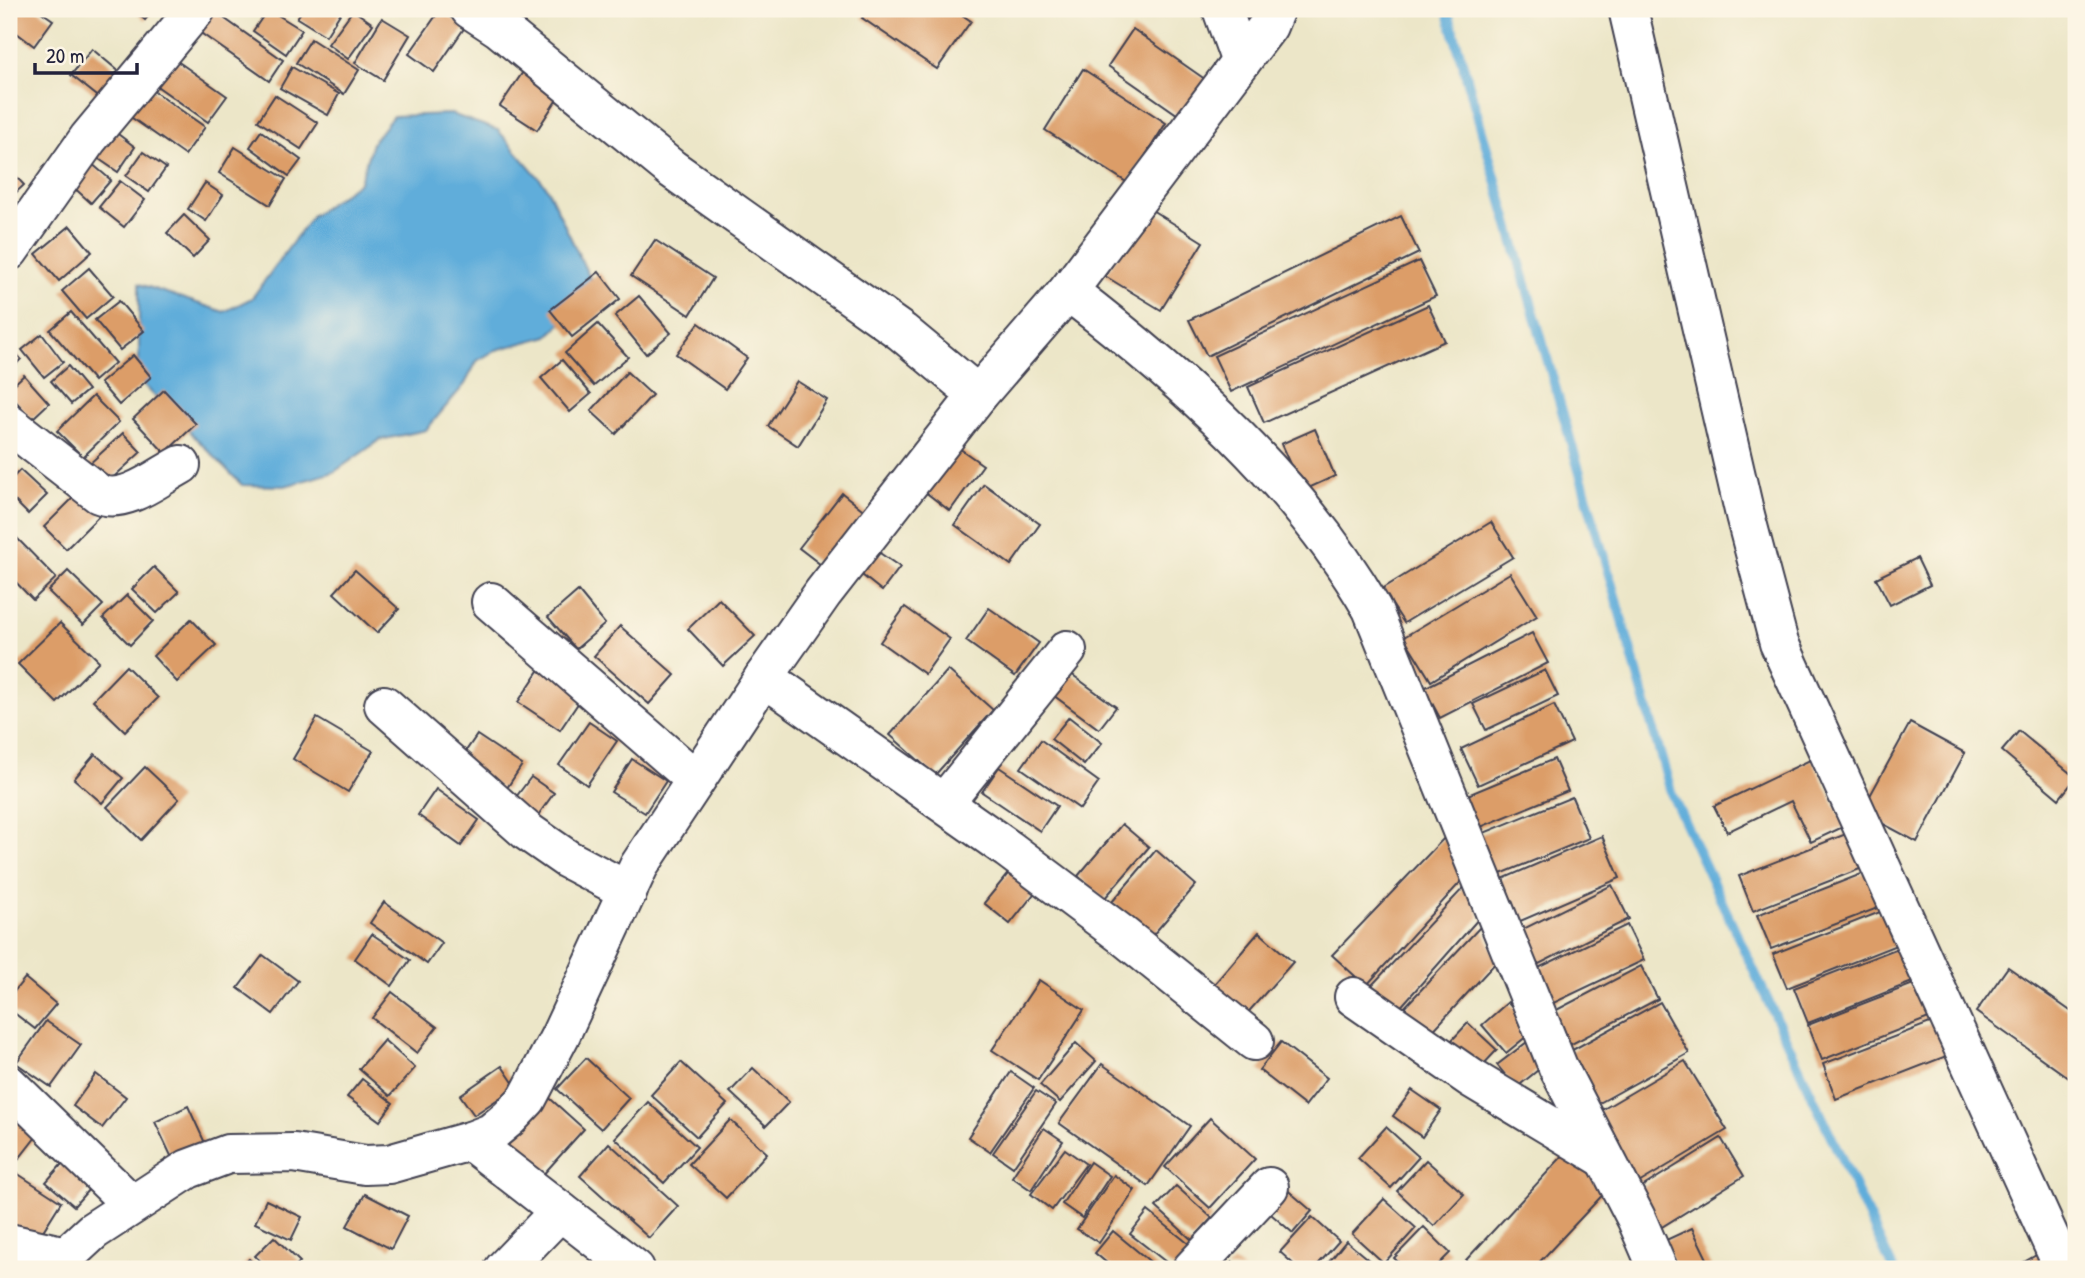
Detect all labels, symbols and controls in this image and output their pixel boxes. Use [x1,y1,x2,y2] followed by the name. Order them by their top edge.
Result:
[35,32,136,76] scale bar
[46,41,84,70] text: 20 m

